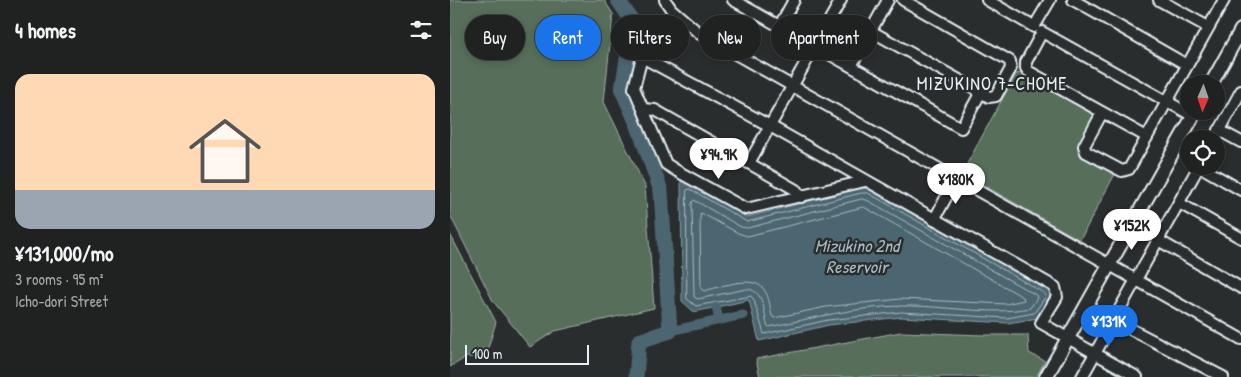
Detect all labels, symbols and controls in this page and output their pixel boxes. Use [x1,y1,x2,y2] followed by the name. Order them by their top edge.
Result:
[465,15,525,60] chip: Buy
[535,15,601,60] chip: Rent
[611,15,689,60] chip: Filters
[699,15,761,60] chip: New
[771,15,877,60] chip: Apartment
[15,16,76,45] text: 4 homes
[407,16,435,44] icon: filters
[917,71,1067,96] district label: MIZUKINO 7-CHOME
[1180,75,1225,120] north arrow
[1180,75,1225,175] map controls
[180,106,270,196] icon: home
[1180,130,1225,175] button: locate
[678,138,760,180] pin: ¥94.9K
[701,143,737,165] text: ¥94.9K
[921,162,991,205] pin: ¥180K
[938,168,974,190] text: ¥180K
[1097,208,1167,251] pin: ¥152K
[1114,214,1150,236] text: ¥152K
[815,233,902,279] water label: Mizukino 2nd Reservoir
[15,239,114,268] text: ¥131,000/mo
[15,268,103,290] text: 3 rooms · 95 m²
[15,290,108,312] text: Icho-dori Street
[1074,304,1144,347] pin: ¥131K
[1092,310,1126,332] text: ¥131K
[465,342,589,365] scale bar
[472,344,502,363] text: 100 m

